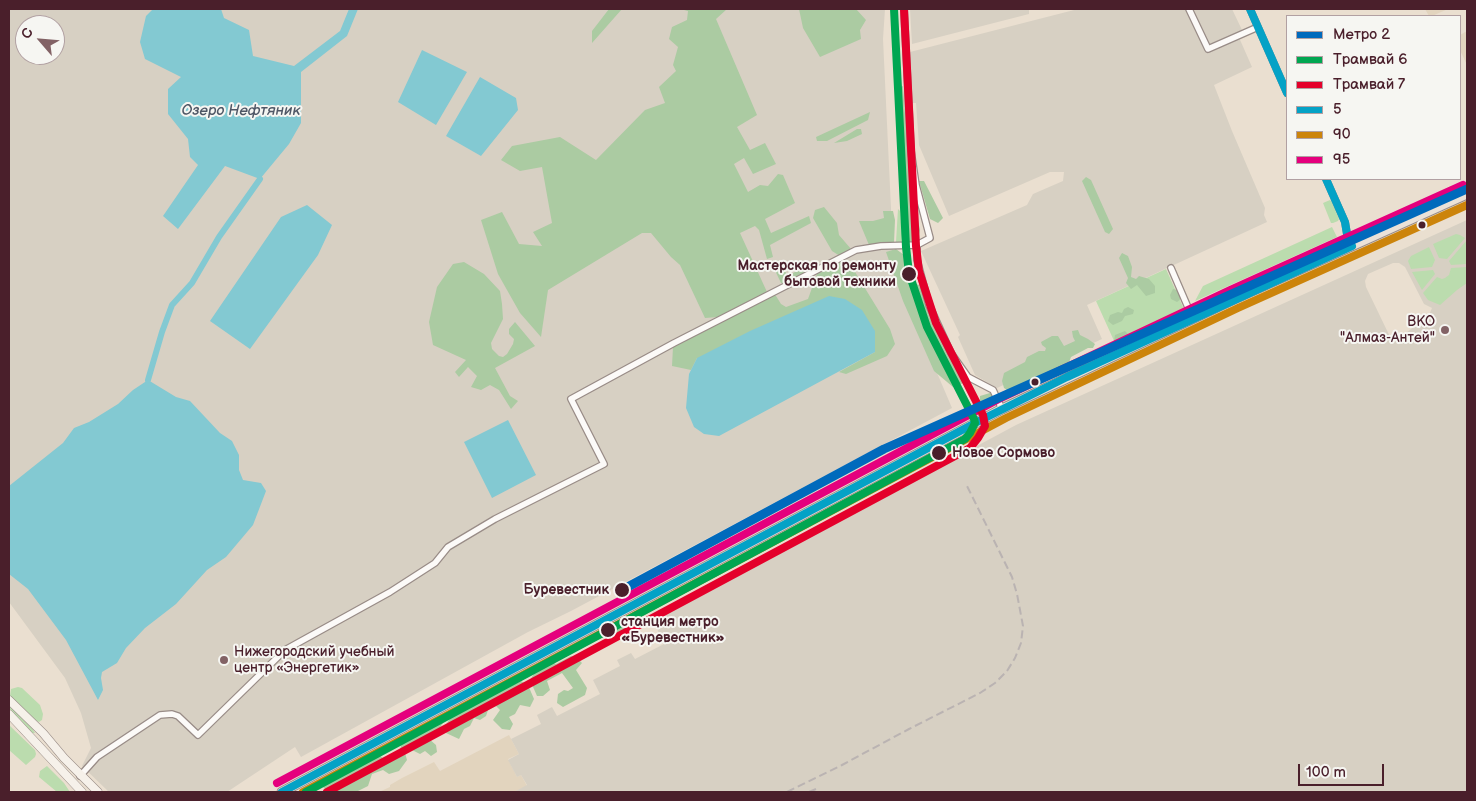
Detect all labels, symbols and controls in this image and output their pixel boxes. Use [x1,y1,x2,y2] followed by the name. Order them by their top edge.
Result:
[15,15,65,65] north arrow
[1286,15,1461,180] legend
[17,25,37,42] text: С
[1333,25,1390,44] text: Метро 2
[1333,50,1407,69] text: Трамвай 6
[1333,75,1405,94] text: Трамвай 7
[1333,100,1342,119] text: 5
[182,102,300,120] water label: Озеро Нефтяник
[1333,125,1351,144] text: 90
[1333,150,1350,169] text: 95
[1417,220,1427,230] unlabelled marker
[738,258,896,290] place label: Мастерская по ремонту бытовой техники
[900,265,918,283] marker: Мастерская по ремонту бытовой техники
[1340,314,1435,347] place label: ВКО "Алмаз-Антей"
[1439,324,1451,336] marker: ВКО "Алмаз-Антей"
[1030,377,1040,387] unlabelled marker
[930,444,948,462] marker: Новое Сормово
[952,445,1055,461] place label: Новое Сормово
[613,581,631,599] marker: Буревестник
[524,582,609,598] place label: Буревестник
[621,614,725,646] place label: станция метро «Буревестник»
[599,621,617,639] marker: станция метро «Буревестник»
[234,644,395,676] place label: Нижегородский учебный центр «Энергетик»
[218,654,230,666] marker: Нижегородский учебный центр «Энергетик»
[1301,754,1387,786] scale bar
[1306,763,1346,782] text: 100 m

